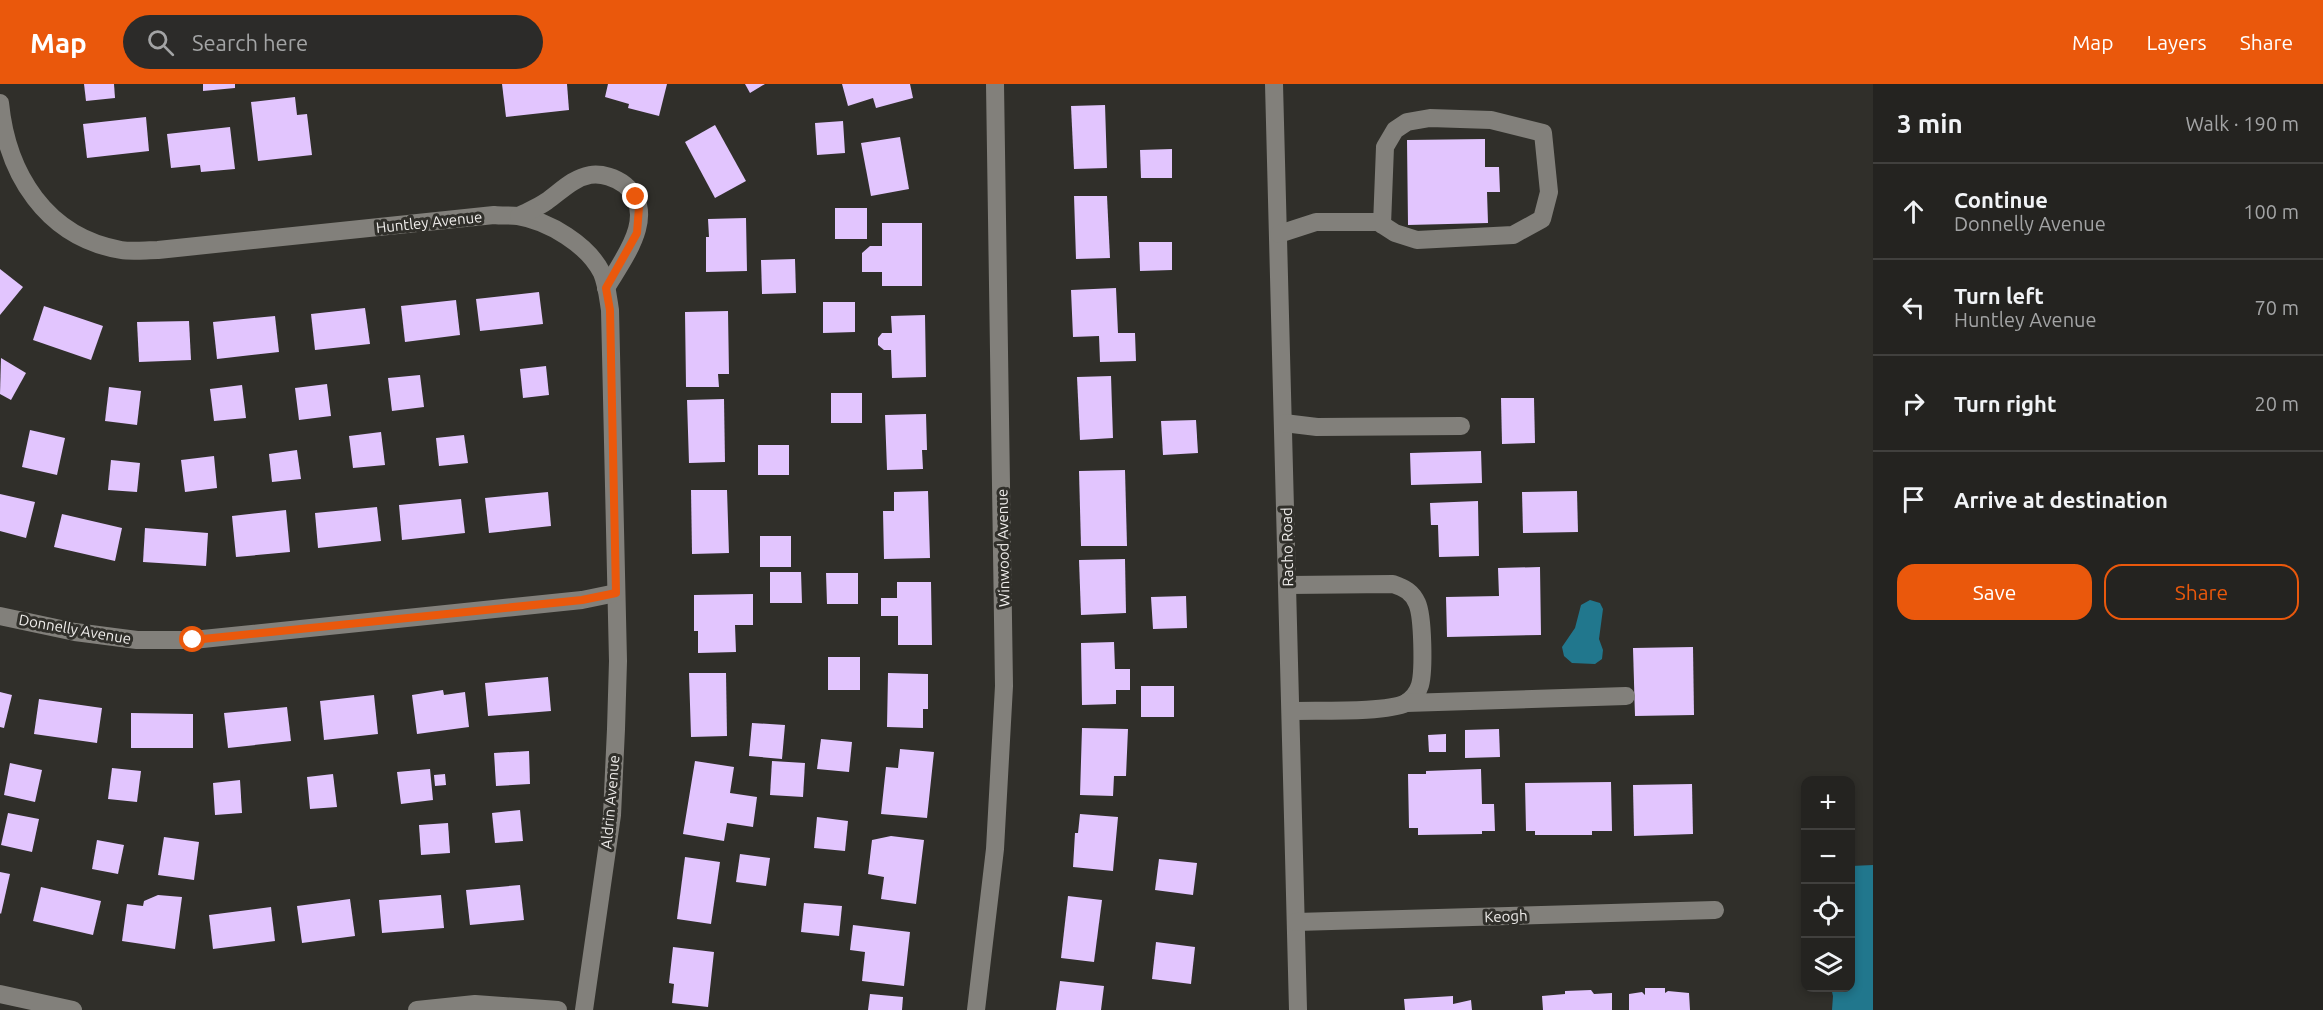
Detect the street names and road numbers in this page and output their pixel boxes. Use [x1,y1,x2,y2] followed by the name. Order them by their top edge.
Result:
[375,208,483,236] street label: Huntley Avenue
[993,489,1013,607] street label: Winwood Avenue
[1278,507,1296,587] street label: Racho Road
[17,611,133,647] street label: Donnelly Avenue
[597,754,623,850] street label: Aldrin Avenue
[1484,907,1528,925] street label: Keogh

